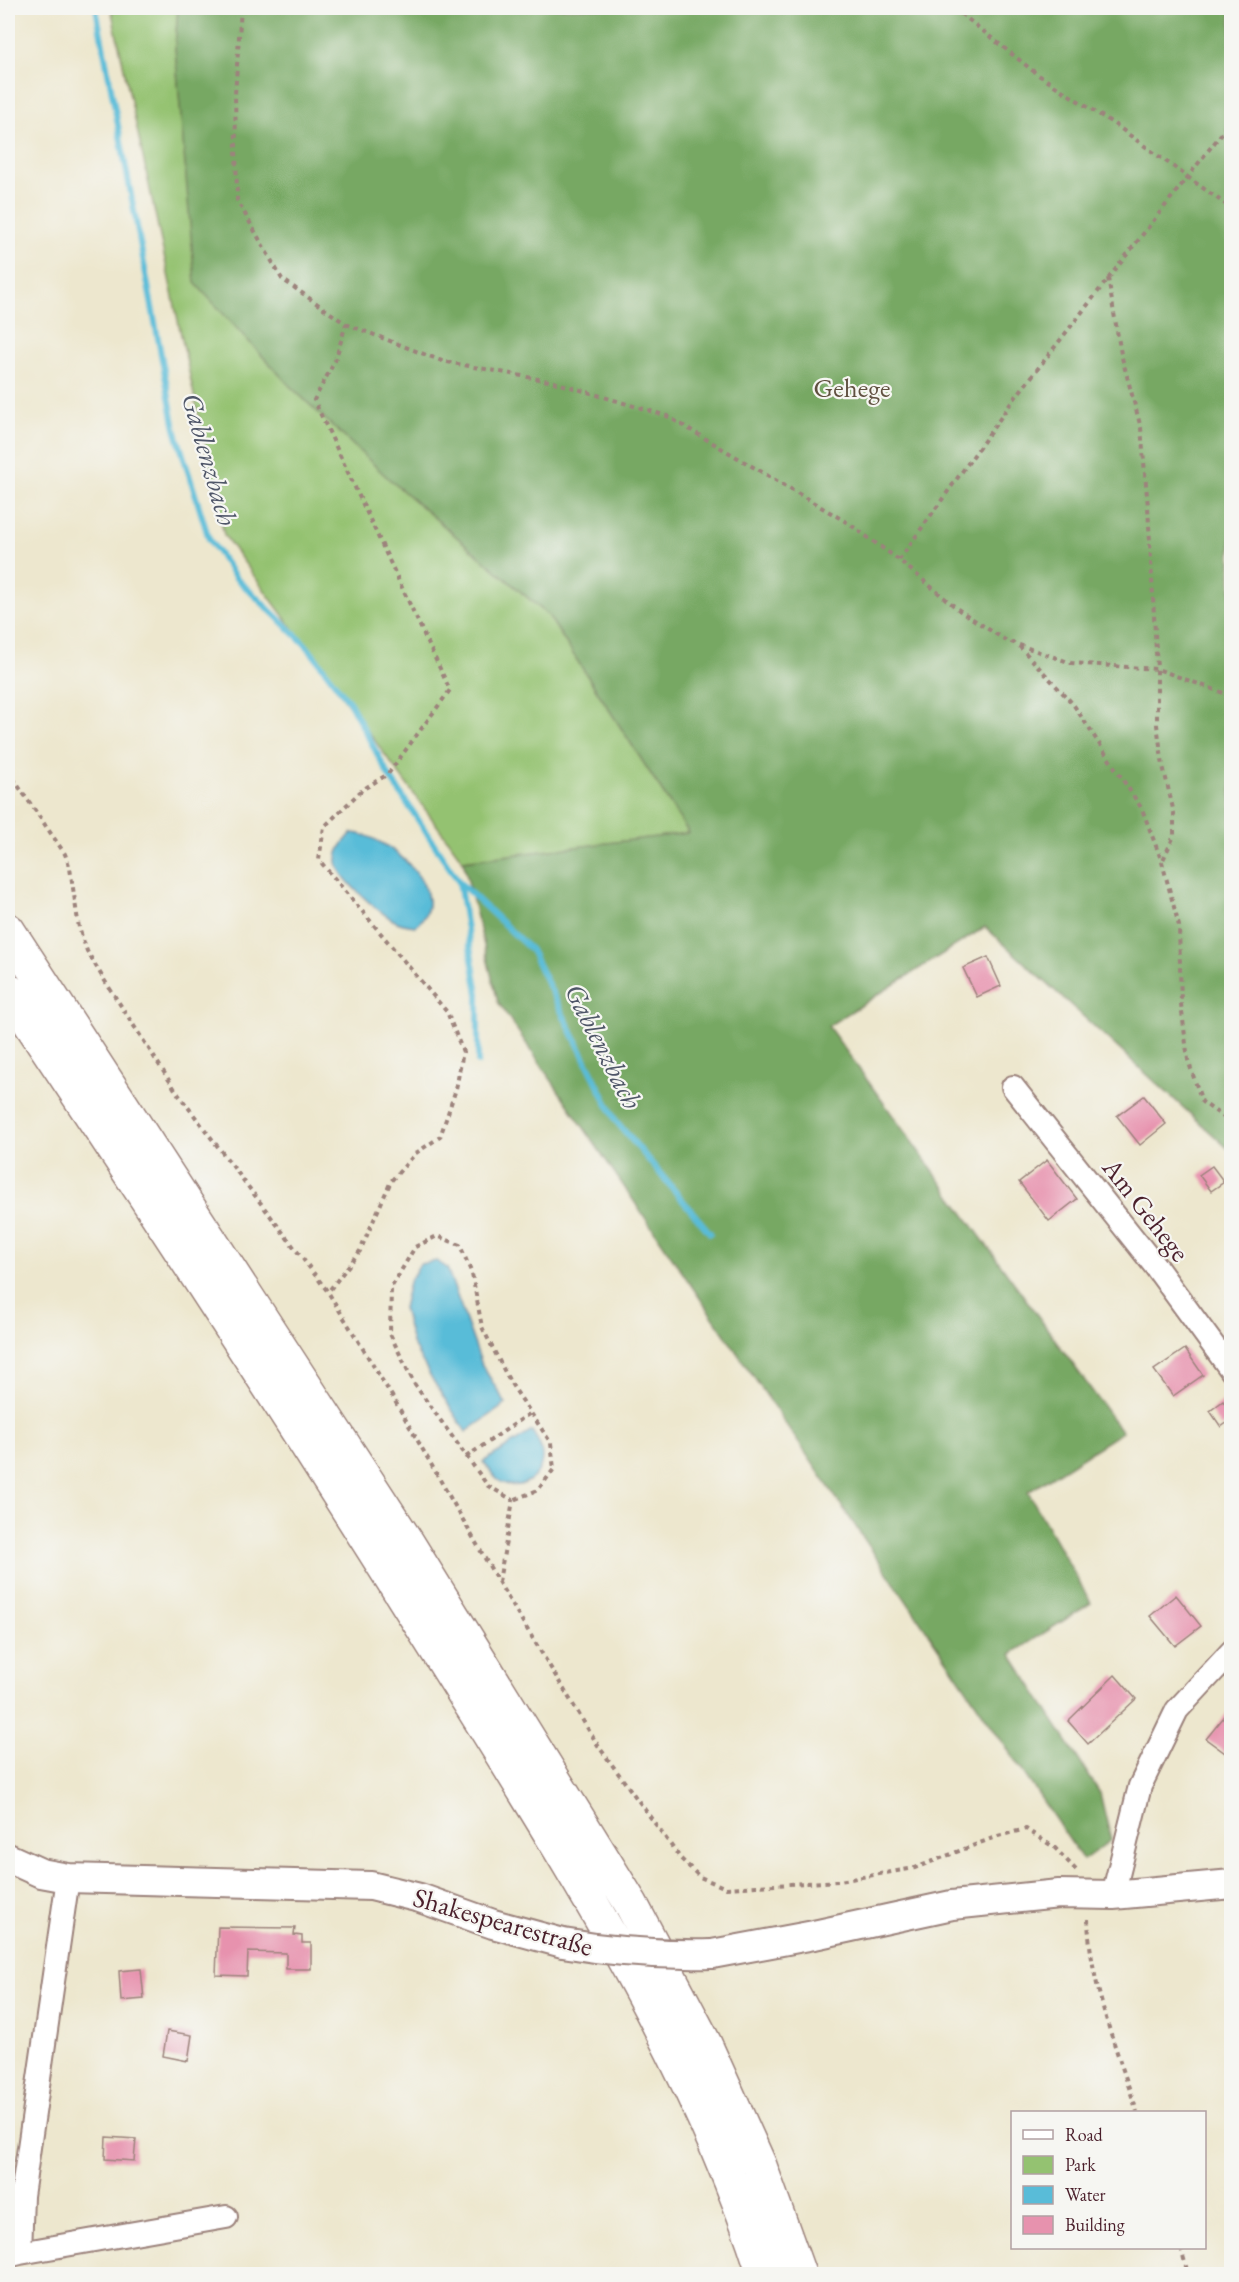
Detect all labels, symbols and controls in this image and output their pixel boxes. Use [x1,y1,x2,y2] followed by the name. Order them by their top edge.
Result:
[814,370,890,405] park label: Gehege
[174,389,246,530] water label: Gablenzbach
[557,977,651,1115] water label: Gablenzbach
[1094,1150,1198,1269] street label: Am Gehege
[409,1879,597,1964] street label: Shakespearestraße
[1011,2111,1206,2249] legend
[1065,2123,1104,2146] text: Road
[1065,2153,1096,2176] text: Park
[1065,2183,1106,2206] text: Water
[1065,2213,1125,2236] text: Building

